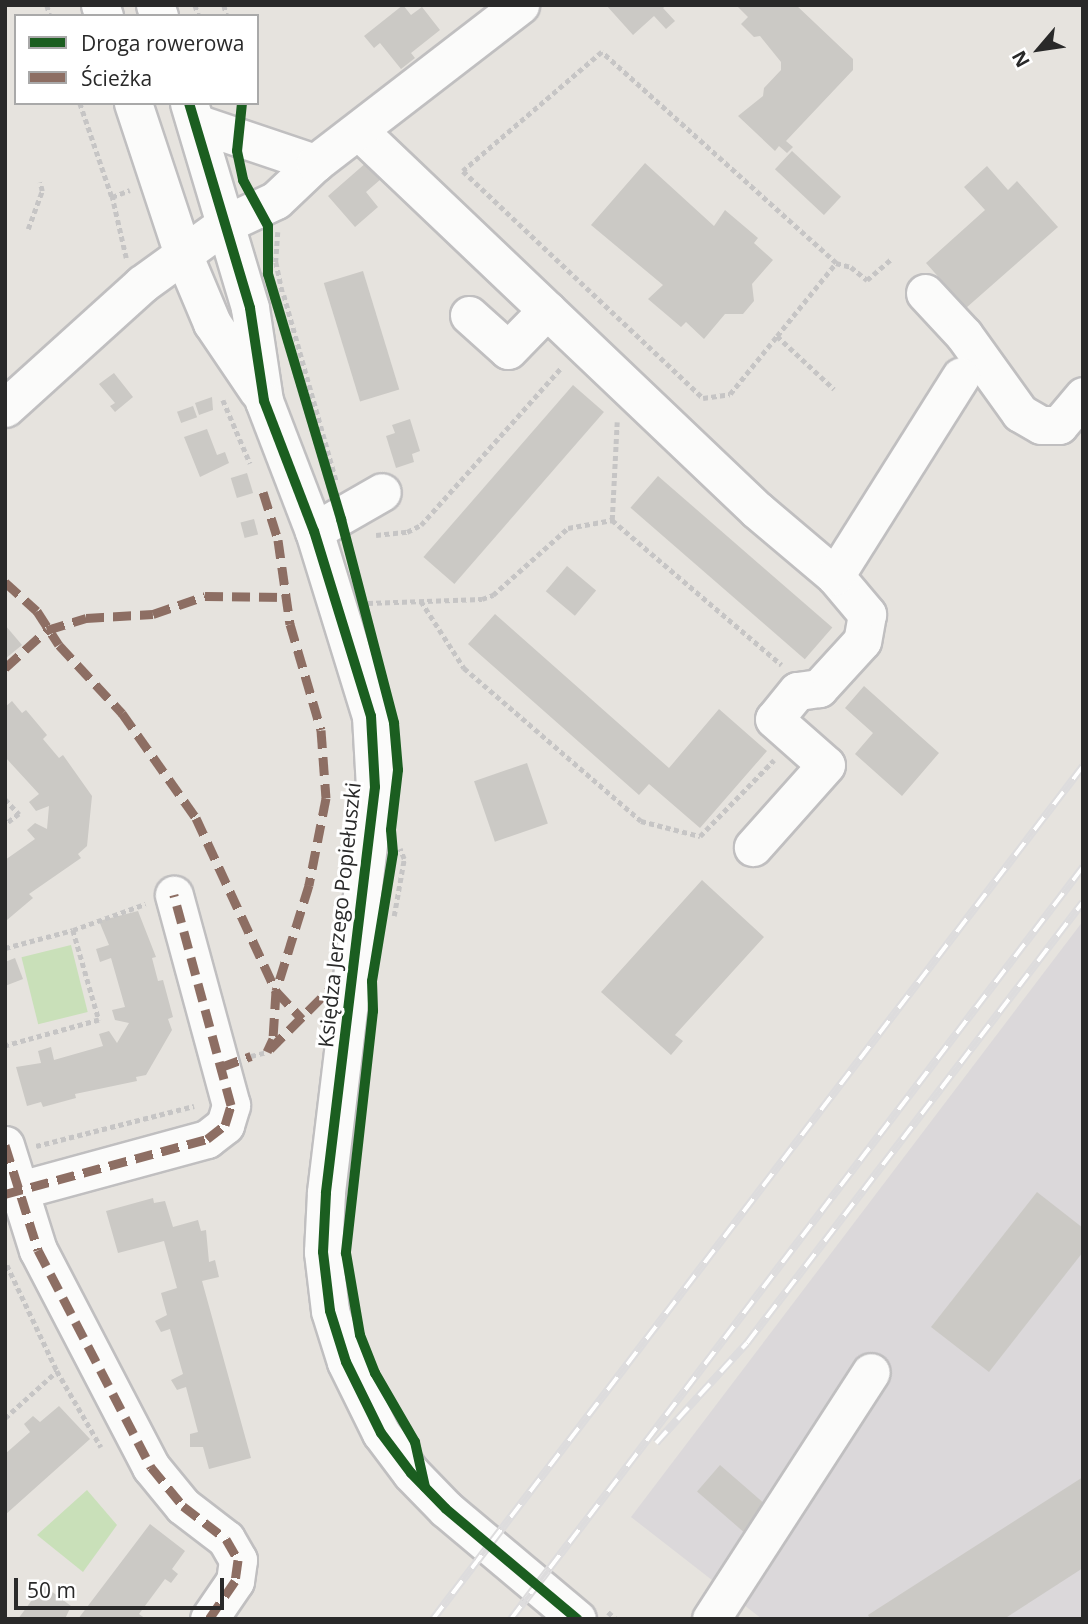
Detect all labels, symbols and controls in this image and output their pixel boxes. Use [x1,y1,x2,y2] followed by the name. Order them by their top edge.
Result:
[14,14,259,105] legend
[1004,14,1074,84] north arrow
[81,29,244,57] text: Droga rowerowa
[1006,46,1036,72] text: N
[81,64,152,92] text: Ścieżka
[313,781,365,1049] street label: Księdza Jerzego Popiełuszki
[18,1564,228,1608] scale bar
[27,1576,76,1604] text: 50 m

